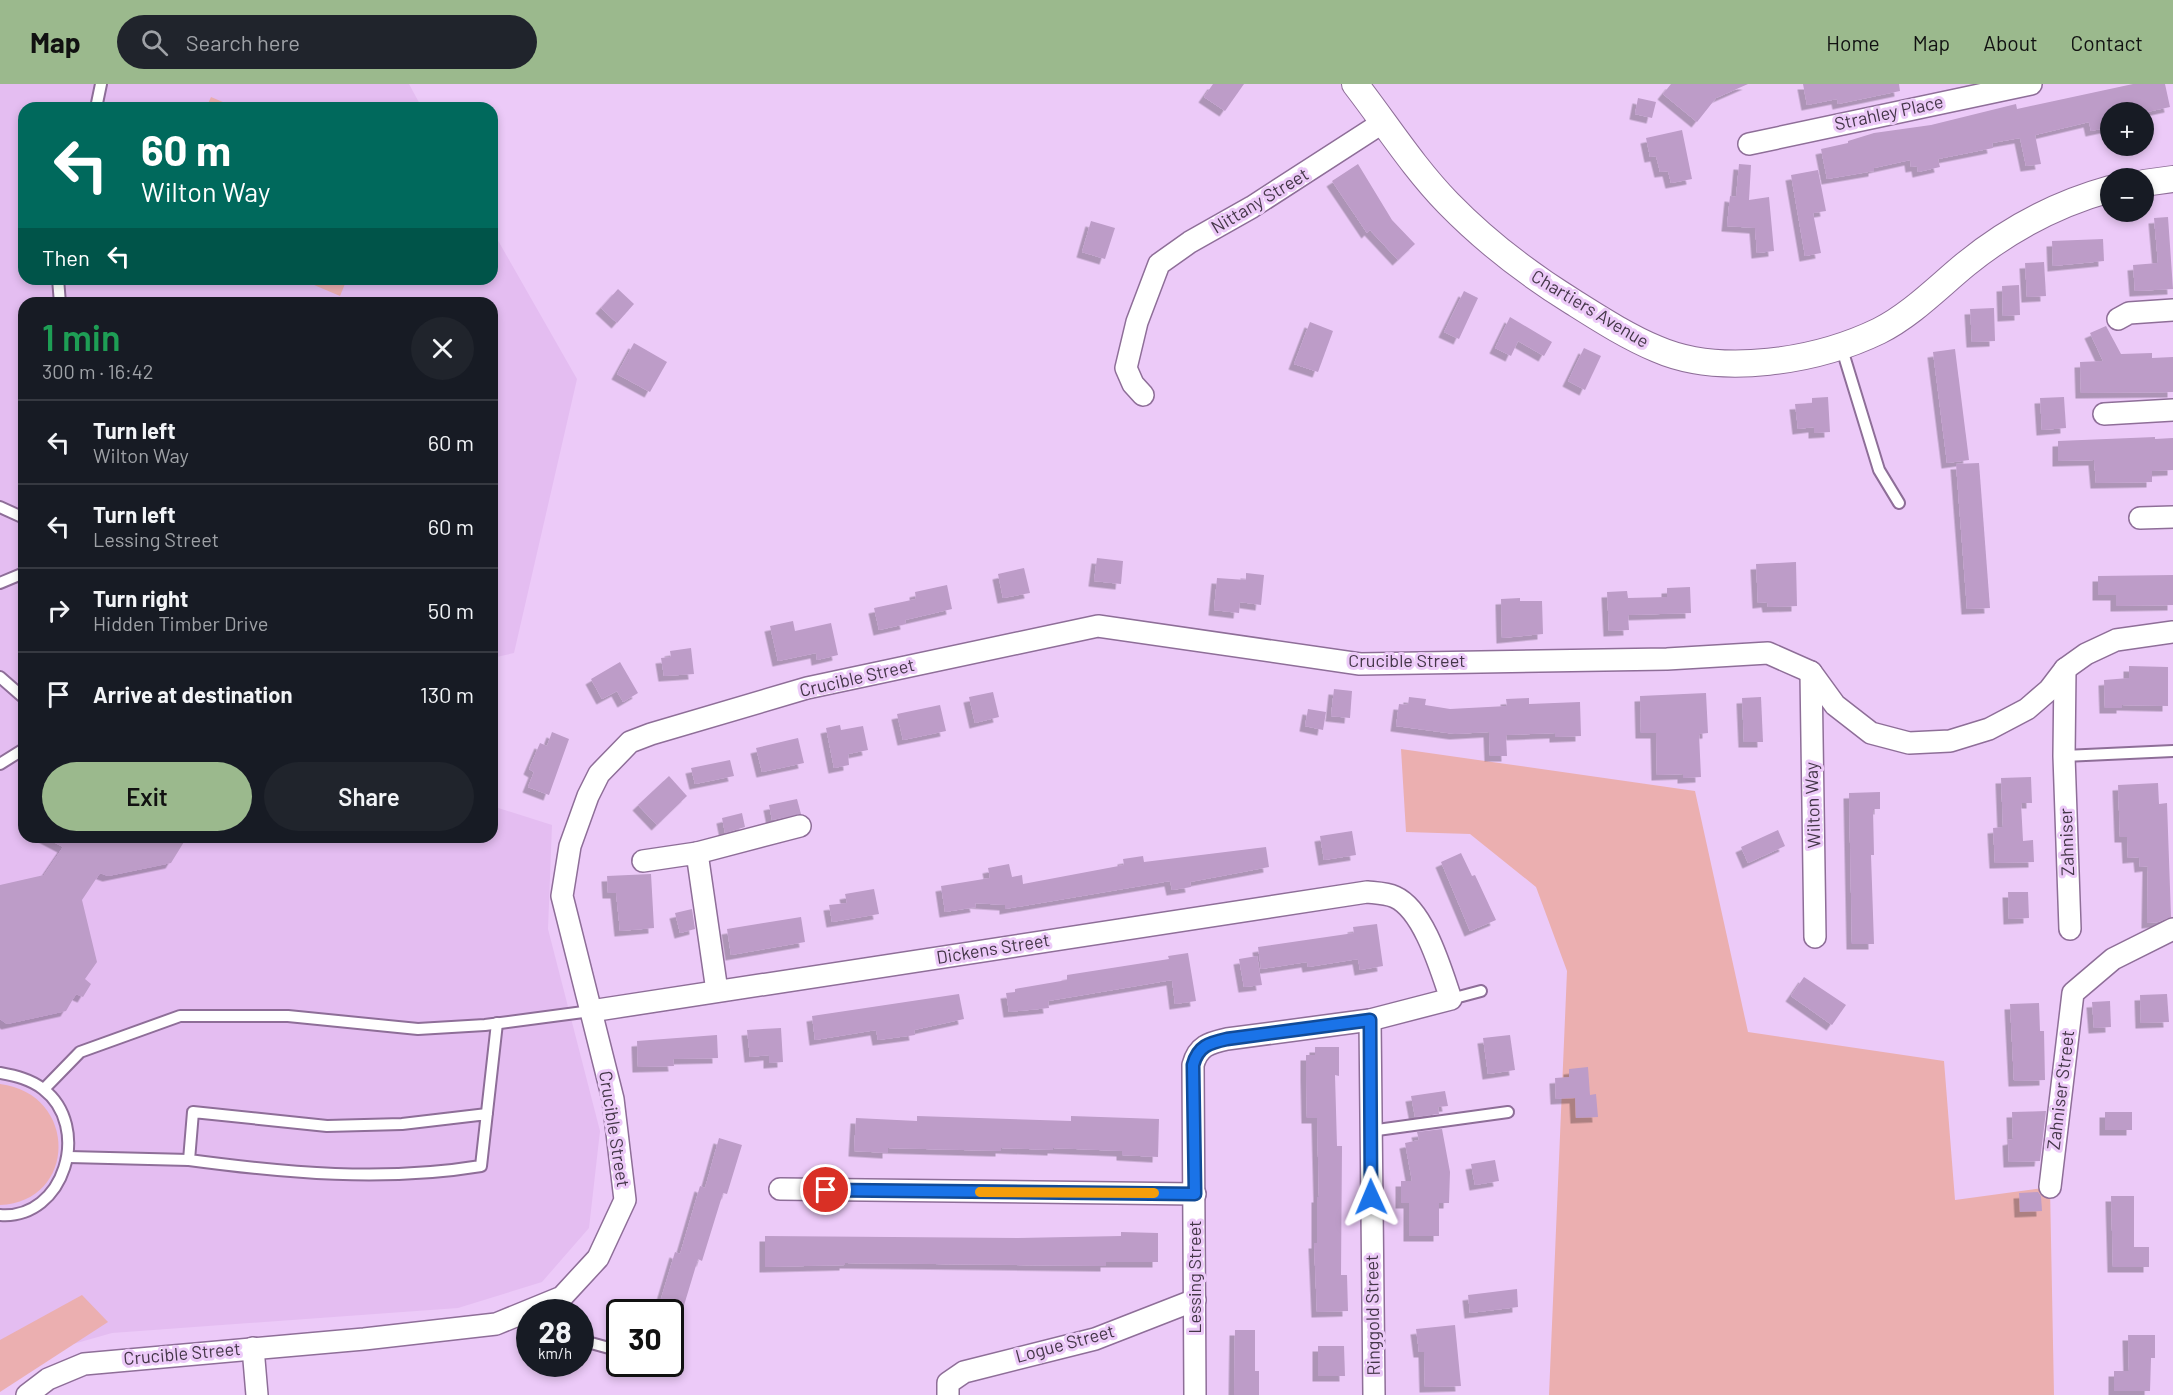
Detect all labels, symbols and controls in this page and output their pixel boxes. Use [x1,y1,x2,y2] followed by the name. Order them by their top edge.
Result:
[117,15,537,69] search box
[30,25,81,59] text: Map
[138,26,171,59] icon: search
[186,29,300,55] text: Search here
[1826,30,1880,55] text: Home
[1913,30,1950,55] text: Map
[1983,30,2038,55] text: About
[2071,30,2143,55] text: Contact
[1832,90,1945,134] street label: Strahley Place
[2100,102,2154,222] map controls
[2100,102,2154,156] button: +
[141,124,231,174] text: 60 m
[42,126,120,204] icon: left
[1207,162,1312,238] street label: Nittany Street
[2100,168,2154,222] button: −
[141,175,270,207] text: Wilton Way
[102,240,135,273] icon: left
[42,244,90,270] text: Then
[1528,264,1653,352] street label: Chartiers Avenue
[42,315,121,358] text: 1 min
[411,317,474,380] button: close
[42,359,153,383] text: 300 m · 16:42
[93,417,176,443] text: Turn left
[42,426,75,459] icon: left
[428,429,474,455] text: 60 m
[93,443,189,467] text: Wilton Way
[93,501,176,527] text: Turn left
[42,510,75,543] icon: left
[428,513,474,539] text: 60 m
[93,527,219,551] text: Lessing Street
[93,585,188,611] text: Turn right
[42,594,75,627] icon: right
[428,597,474,623] text: 50 m
[93,611,268,635] text: Hidden Timber Drive
[1348,649,1466,671] street label: Crucible Street
[797,653,916,701] street label: Crucible Street
[42,678,75,711] icon: arrive
[93,681,292,707] text: Arrive at destination
[420,681,474,707] text: 130 m
[42,762,252,831] button: Exit
[264,762,474,831] button: Share
[1800,762,1824,849] street label: Wilton Way
[2054,807,2078,876] street label: Zahniser
[935,928,1051,968] street label: Dickens Street
[2042,1029,2078,1151] street label: Zahniser Street
[595,1069,635,1189] street label: Crucible Street
[800,1164,851,1215] pin
[1339,1165,1403,1229] position arrow
[809,1173,842,1206] icon: arrive
[1183,1220,1205,1334] street label: Lessing Street
[1360,1254,1384,1376] street label: Ringgold Street
[606,1299,684,1377] speed limit sign: 30
[538,1313,572,1349] text: 28
[1013,1319,1117,1367] street label: Logue Street
[122,1337,241,1369] street label: Crucible Street
[538,1344,572,1362] text: km/h

